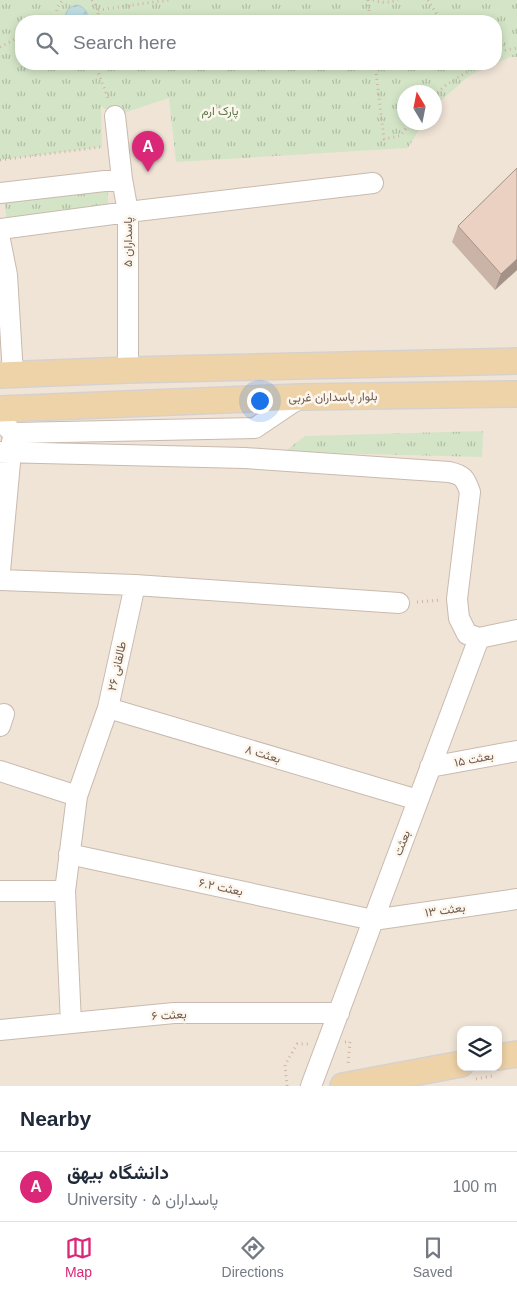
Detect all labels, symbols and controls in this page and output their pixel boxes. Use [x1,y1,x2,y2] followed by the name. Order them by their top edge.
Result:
[15,15,502,70] search box
[33,29,61,57] icon: search
[73,32,177,53] text: Search here
[397,85,442,130] north arrow
[202,104,239,119] park label: پارک ارم
[132,131,164,172] pin: A
[121,217,136,267] street label: پاسداران ۵
[247,388,273,414] your location
[288,389,378,406] street label: بلوار پاسداران غربی
[105,640,130,692] street label: طالقانی ۲۶
[244,742,282,766] street label: بعثت ۸
[453,748,495,770] street label: بعثت ۱۵
[391,828,413,858] street label: بعثت
[198,876,244,898] street label: بعثت ۶.۲
[424,900,466,920] street label: بعثت ۱۳
[151,1007,187,1023] street label: بعثت ۶
[457,1026,502,1071] map controls
[457,1026,502,1071] button: layers
[20,1107,91,1130] text: Nearby
[67,1162,169,1183] text: دانشگاه بیهق
[30,1178,42,1195] text: A
[453,1178,497,1195] text: 100 m
[67,1191,218,1208] text: University · پاسداران ۵
[65,1234,93,1280] tab: Map
[222,1234,284,1280] tab: Directions
[413,1234,452,1280] tab: Saved

